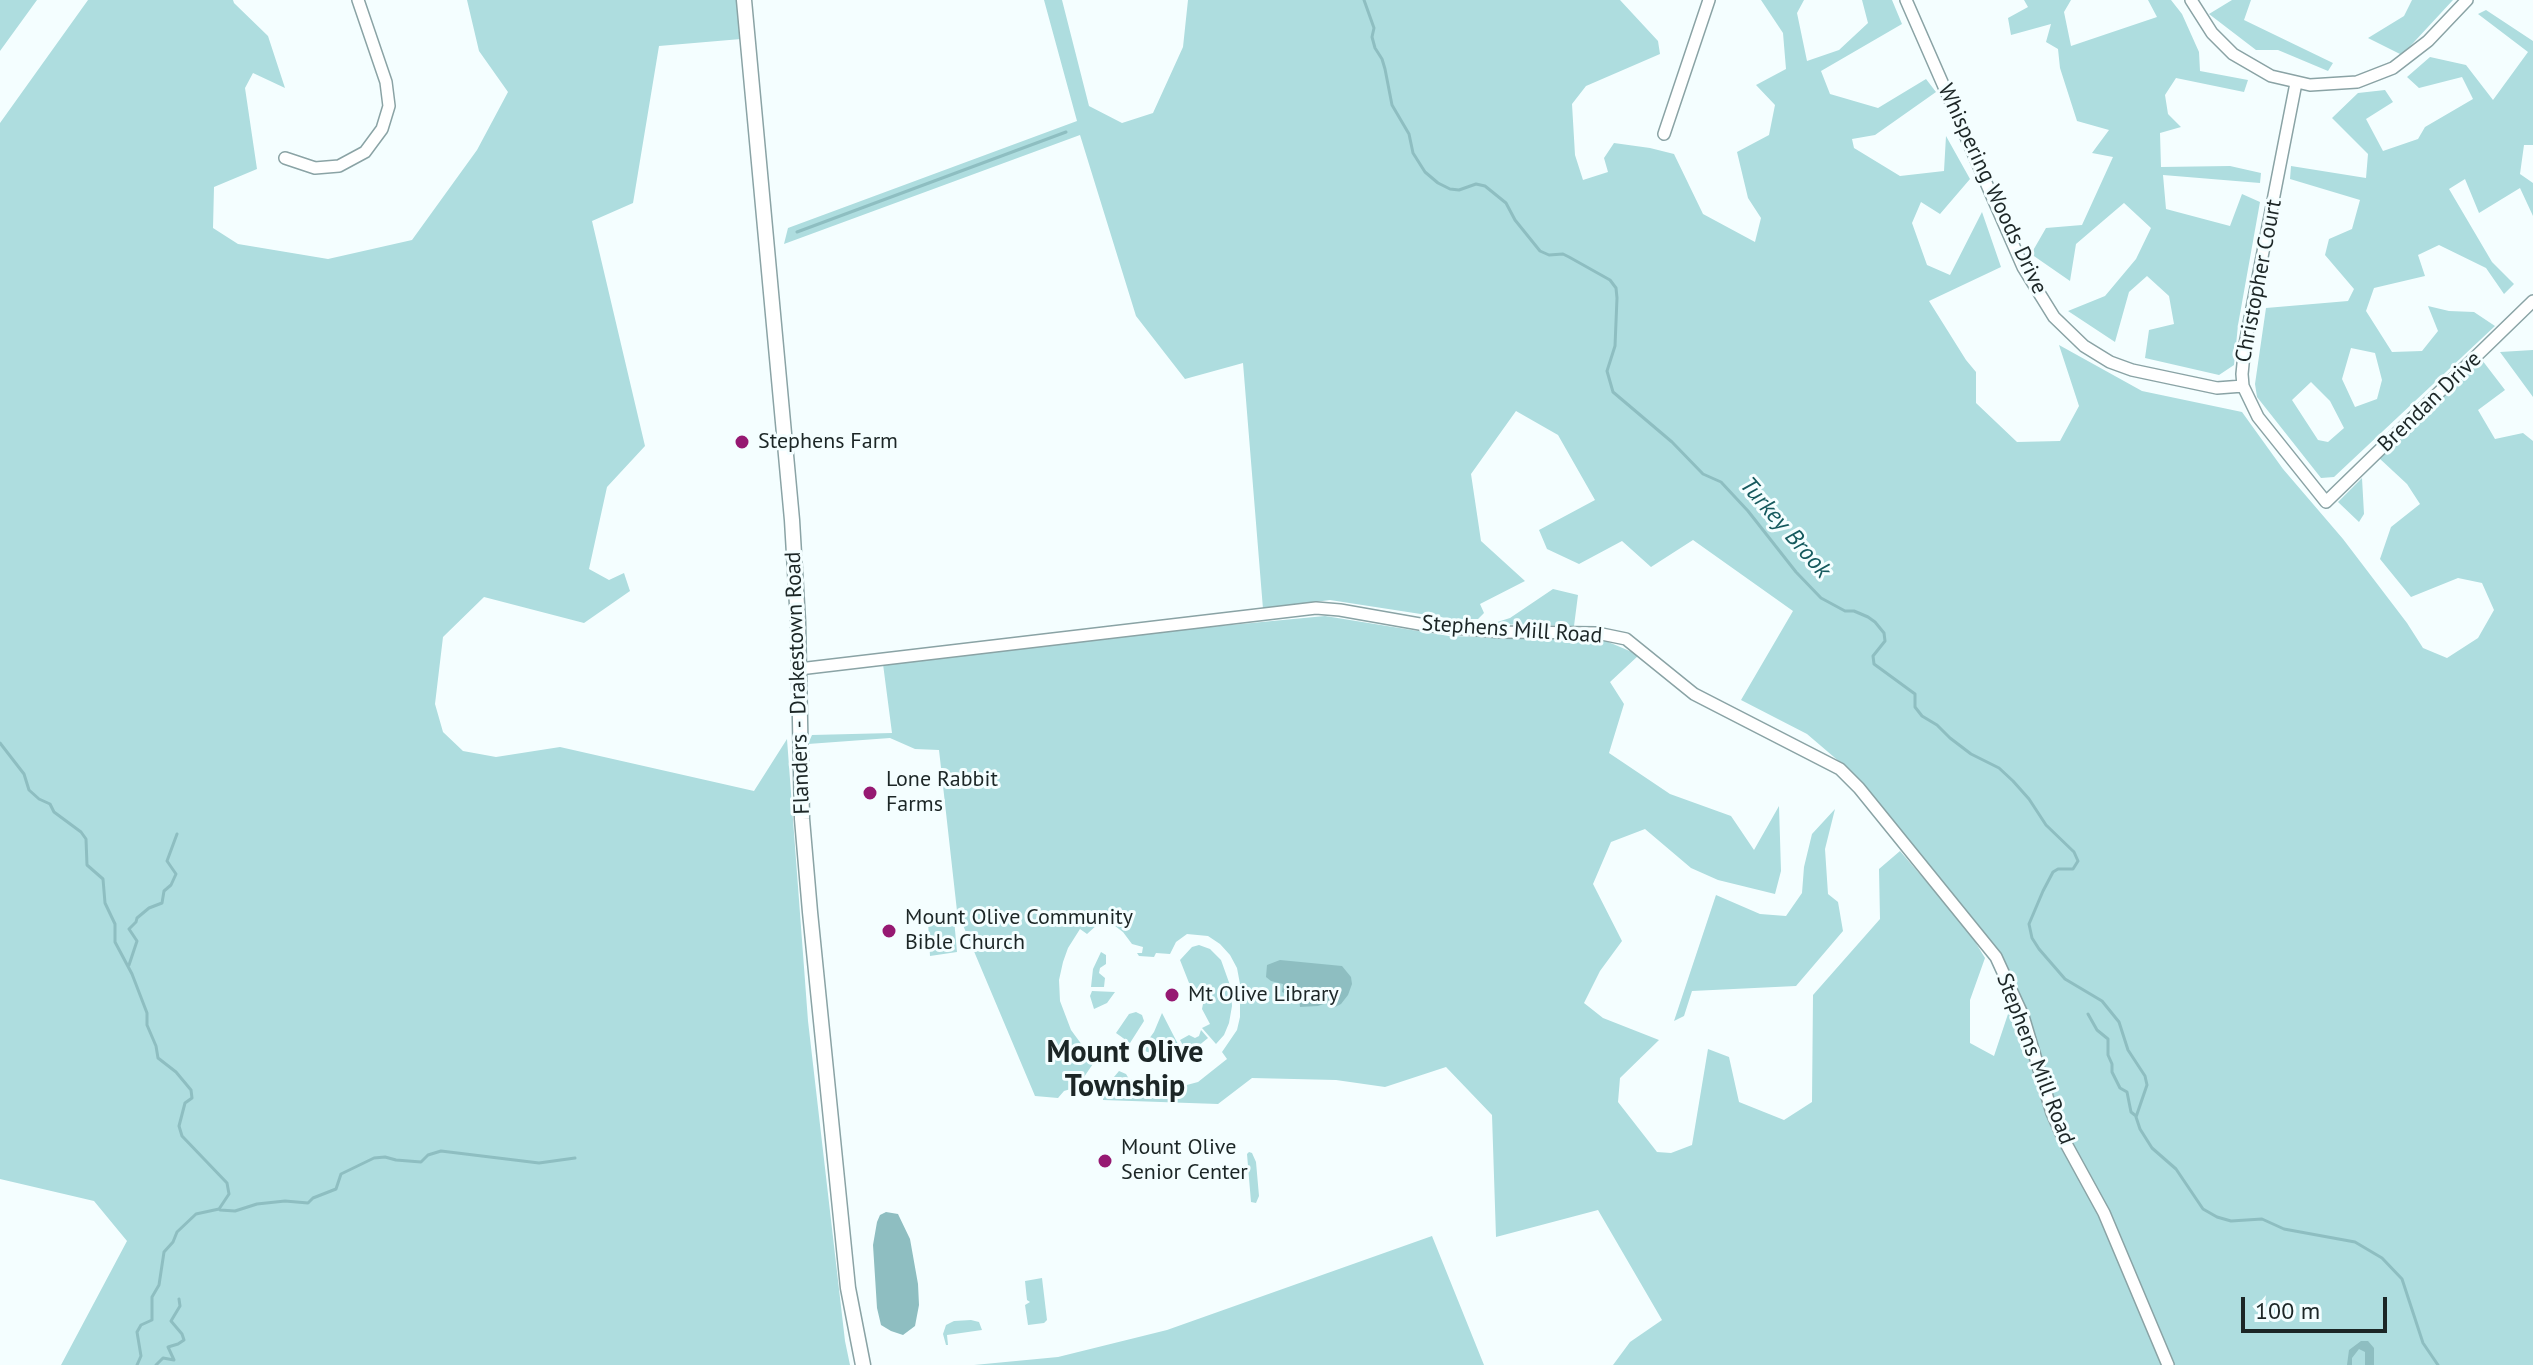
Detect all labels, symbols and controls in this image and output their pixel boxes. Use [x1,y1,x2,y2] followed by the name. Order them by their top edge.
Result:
[1932,80,2052,298] street label: Whispering Woods Drive
[2230,197,2288,365] street label: Christopher Court
[2373,346,2487,458] street label: Brendan Drive
[758,429,898,455] place label: Stephens Farm
[733,433,751,451] marker: Stephens Farm
[1733,472,1837,584] water label: Turkey Brook
[780,551,816,815] street label: Flanders - Drakestown Road
[1421,611,1603,649] street label: Stephens Mill Road
[886,767,998,818] place label: Lone Rabbit Farms
[861,784,879,802] marker: Lone Rabbit Farms
[905,905,1133,956] place label: Mount Olive Community Bible Church
[880,922,898,940] marker: Mount Olive Community Bible Church
[1990,970,2080,1148] street label: Stephens Mill Road
[1188,982,1339,1008] place label: Mt Olive Library
[1163,986,1181,1004] marker: Mt Olive Library
[1047,1035,1203,1106] district label: Mount Olive Township
[1121,1135,1248,1186] place label: Mount Olive Senior Center
[1096,1152,1114,1170] marker: Mount Olive Senior Center
[2245,1281,2391,1331] scale bar
[2255,1295,2320,1326] text: 100 m

